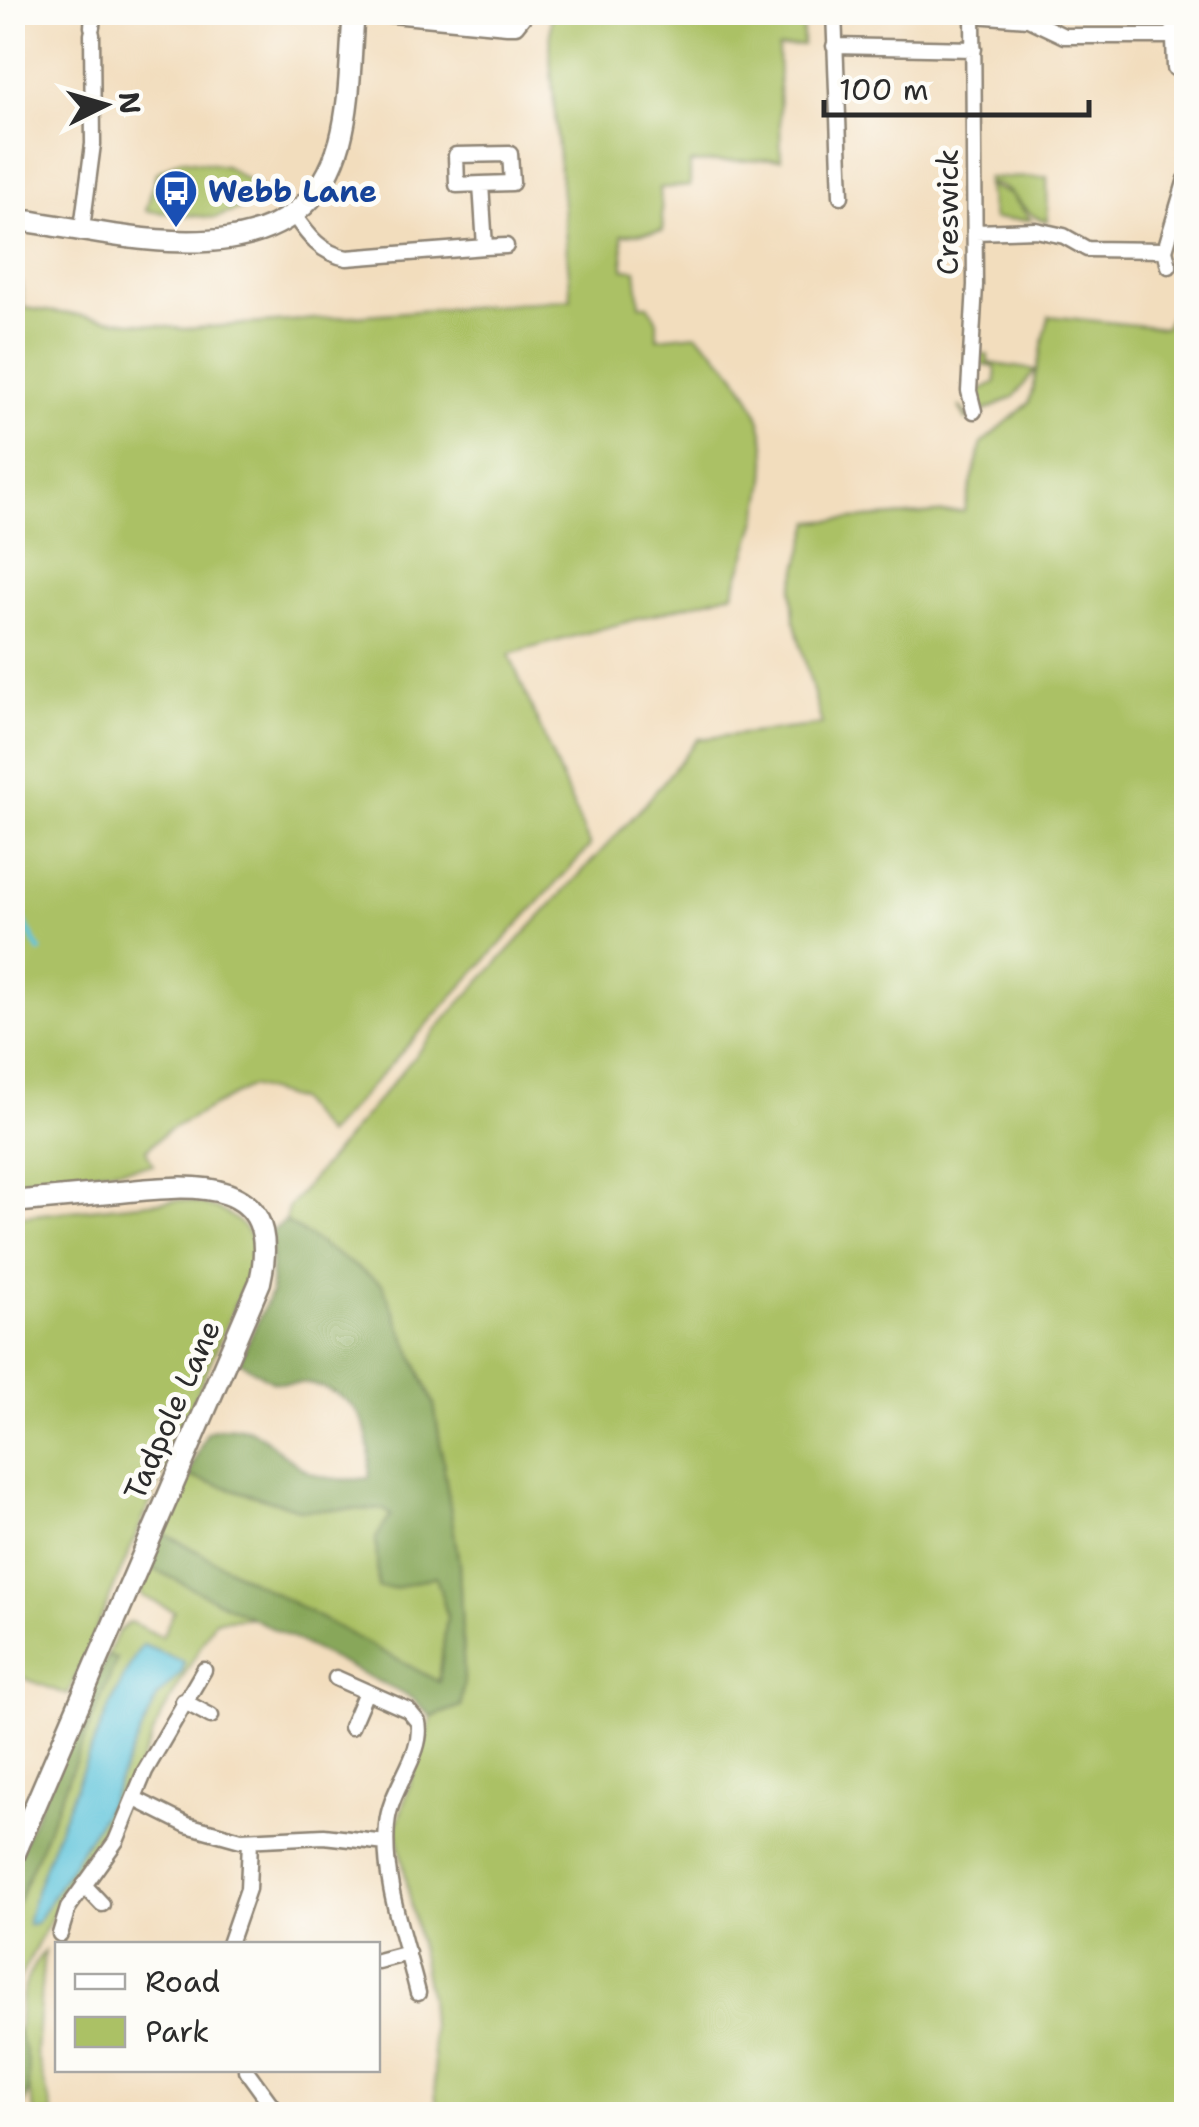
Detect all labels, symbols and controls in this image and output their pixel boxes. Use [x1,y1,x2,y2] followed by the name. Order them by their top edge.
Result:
[55,55,155,155] north arrow
[824,55,1089,117] scale bar
[839,69,929,110] text: 100 m
[110,90,150,116] text: N
[927,149,968,275] street label: Creswick
[153,168,199,229] bus stop icon: Webb Lane
[208,171,377,212] place label: Webb Lane
[114,1313,230,1507] street label: Tadpole Lane
[55,1942,380,2072] legend
[145,1961,220,2002] text: Road
[145,2011,209,2052] text: Park

